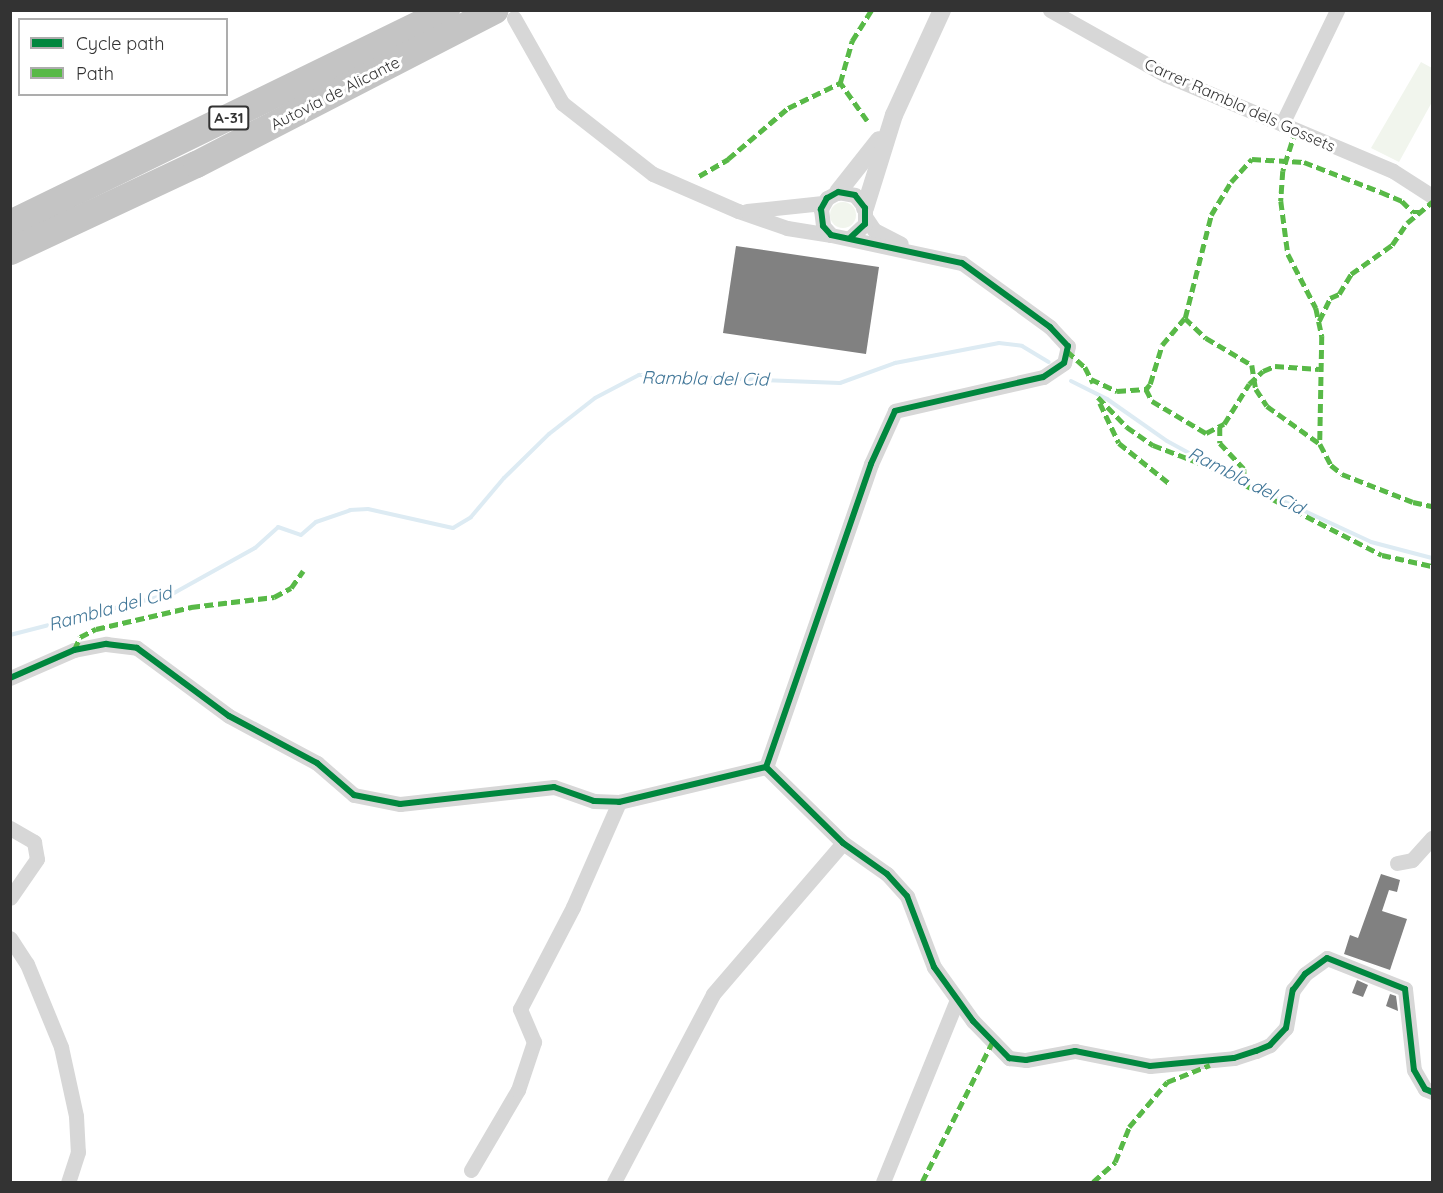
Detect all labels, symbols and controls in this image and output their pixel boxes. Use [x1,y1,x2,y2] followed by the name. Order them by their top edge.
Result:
[18,18,228,96] legend
[76,32,164,55] text: Cycle path
[267,52,403,134] street label: Autovía de Alicante
[1142,54,1338,156] street label: Carrer Rambla dels Gossets
[76,62,114,85] text: Path
[208,106,250,130] road number: A-31
[641,367,769,391] water label: Rambla del Cid
[1185,443,1307,519] water label: Rambla del Cid
[46,582,174,636] water label: Rambla del Cid

